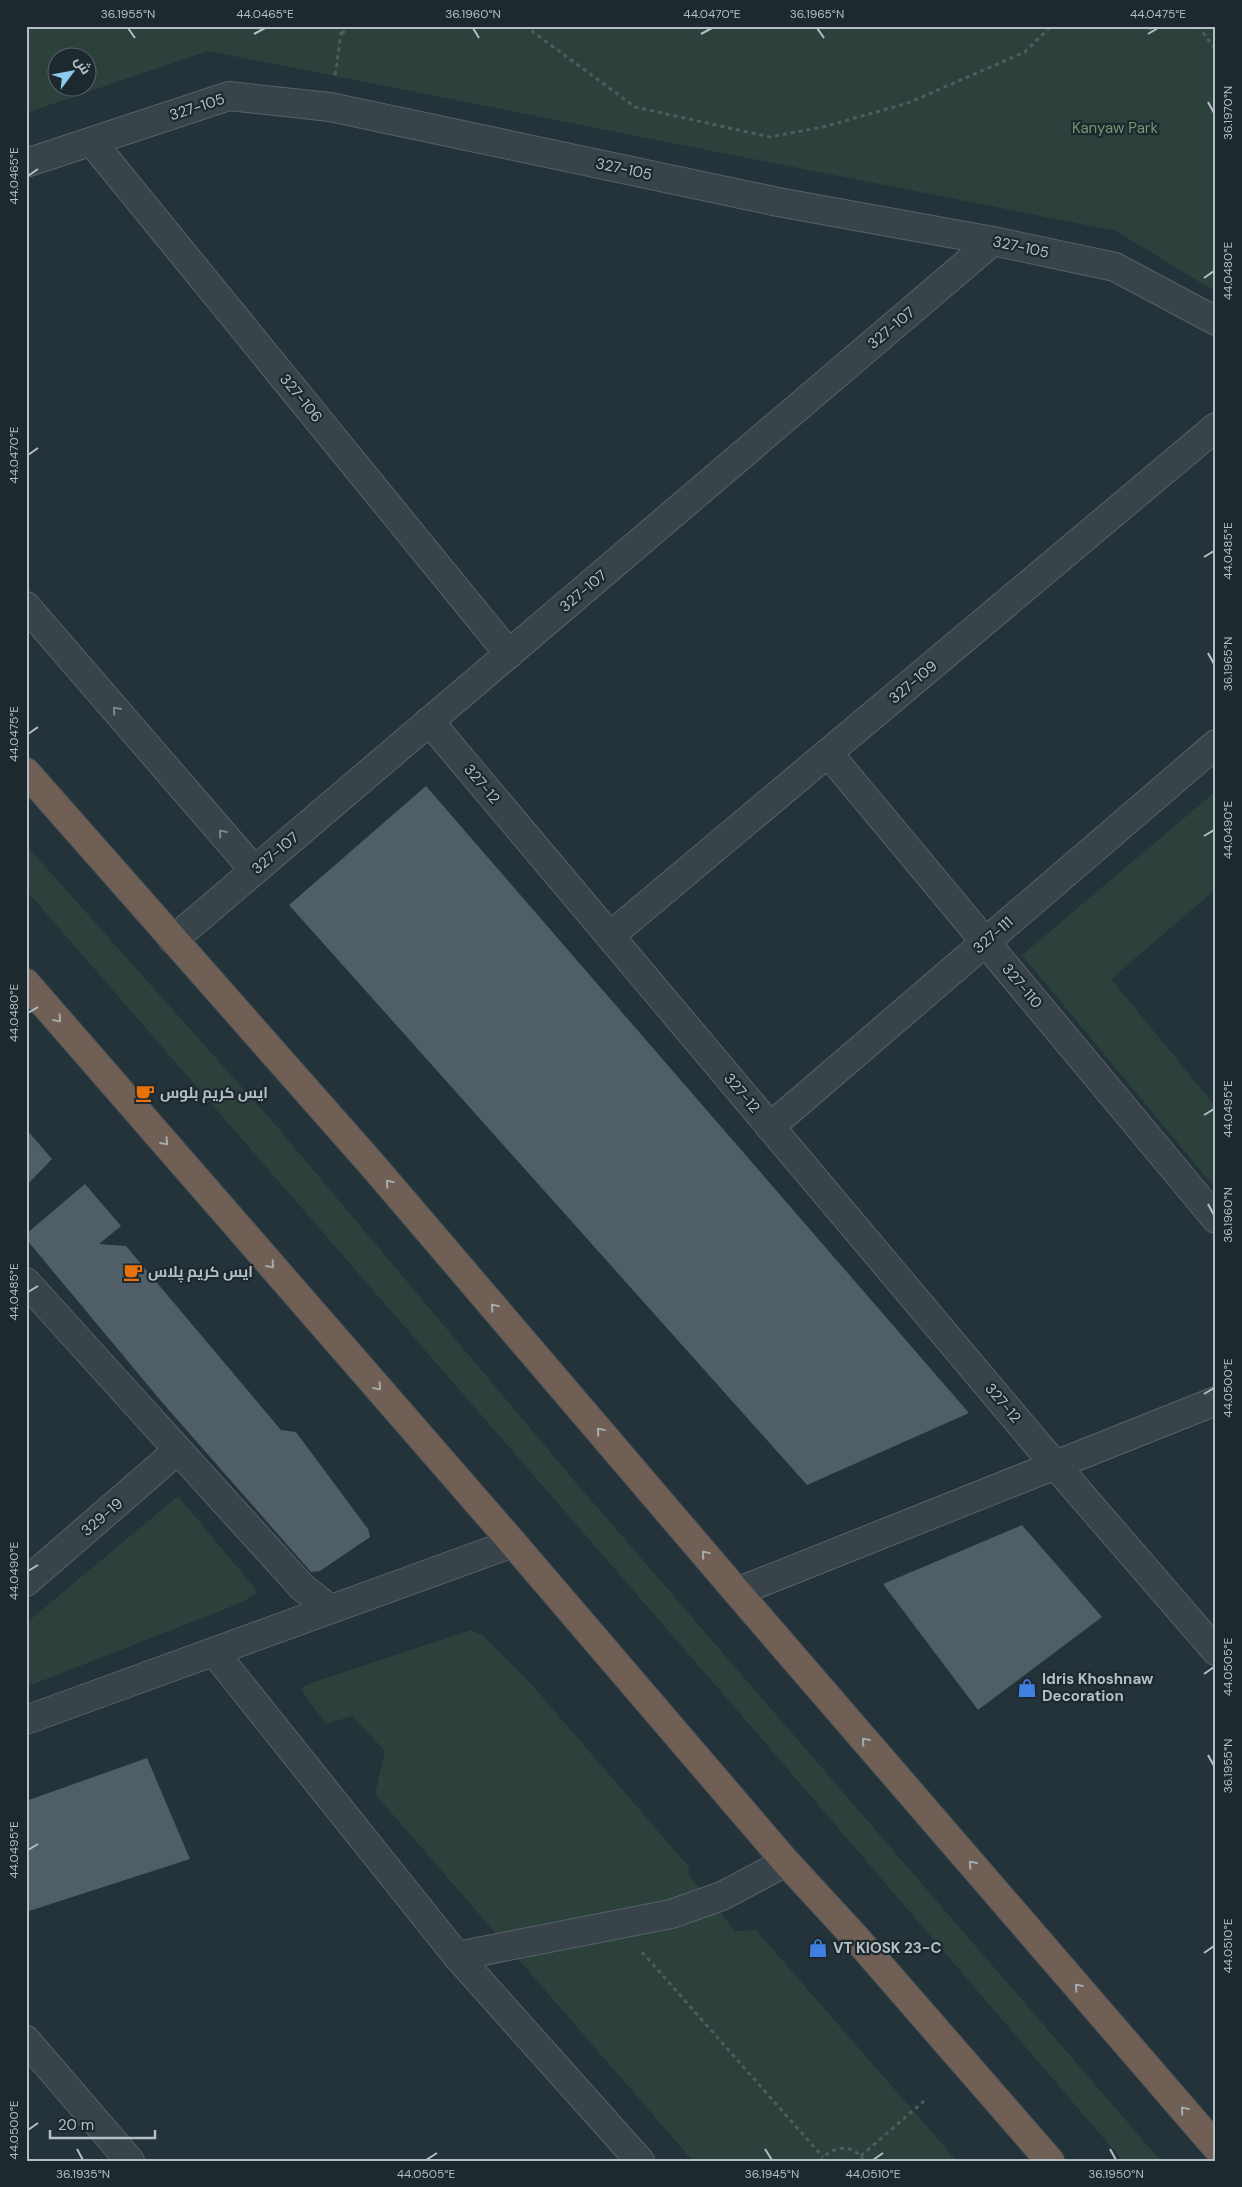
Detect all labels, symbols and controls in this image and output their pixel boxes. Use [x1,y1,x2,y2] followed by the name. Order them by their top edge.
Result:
[101,6,155,22] text: 36.1955°N
[236,6,294,22] text: 44.0465°E
[445,6,501,22] text: 36.1960°N
[683,6,741,22] text: 44.0470°E
[790,6,844,22] text: 36.1965°N
[1130,6,1186,22] text: 44.0475°E
[48,48,98,98] north arrow
[71,53,95,78] text: ش
[1220,86,1236,140] text: 36.1970°N
[167,89,227,125] street label: 327-105
[1072,118,1158,138] park label: Kanyaw Park
[6,147,22,205] text: 44.0465°E
[594,153,654,185] street label: 327-105
[991,231,1051,263] street label: 327-105
[1220,242,1236,300] text: 44.0480°E
[863,302,919,354] street label: 327-107
[275,369,327,427] street label: 327-106
[6,426,22,484] text: 44.0470°E
[1220,522,1236,580] text: 44.0485°E
[555,565,611,617] street label: 327-107
[1220,637,1236,691] text: 36.1965°N
[885,656,941,708] street label: 327-109
[6,706,22,762] text: 44.0475°E
[113,707,122,716] one-way arrow
[459,760,505,808] street label: 327-12
[1220,800,1236,859] text: 44.0490°E
[247,827,303,879] street label: 327-107
[219,830,228,839] one-way arrow
[969,912,1017,958] street label: 327-111
[997,959,1047,1013] street label: 327-110
[6,984,22,1042] text: 44.0480°E
[52,1014,61,1023] one-way arrow
[719,1069,765,1117] street label: 327-12
[1220,1080,1236,1138] text: 44.0495°E
[134,1082,156,1104] cafe icon: ايس كريم بلوس
[160,1083,268,1103] place label: ايس كريم بلوس
[159,1136,168,1145] one-way arrow
[385,1180,394,1189] one-way arrow
[1220,1187,1236,1243] text: 36.1960°N
[266,1259,275,1268] one-way arrow
[122,1261,144,1283] cafe icon: ايس كريم پلاس
[148,1262,253,1283] place label: ايس كريم پلاس
[6,1263,22,1321] text: 44.0485°E
[491,1304,500,1313] one-way arrow
[1220,1358,1236,1418] text: 44.0500°E
[980,1379,1026,1427] street label: 327-12
[372,1382,381,1391] one-way arrow
[596,1427,605,1436] one-way arrow
[77,1493,127,1541] street label: 329-19
[6,1541,22,1600] text: 44.0490°E
[702,1551,711,1560] one-way arrow
[1220,1638,1236,1696] text: 44.0505°E
[1042,1669,1154,1706] place label: Idris Khoshnaw Decoration
[1016,1677,1038,1699] shop icon: Idris Khoshnaw Decoration
[862,1737,871,1746] one-way arrow
[1220,1739,1236,1793] text: 36.1955°N
[6,1821,22,1879] text: 44.0495°E
[968,1860,977,1869] one-way arrow
[1220,1918,1236,1973] text: 44.0510°E
[807,1937,829,1959] shop icon: VT KIOSK 23-C
[833,1938,942,1958] place label: VT KIOSK 23-C
[1074,1983,1083,1992] one-way arrow
[6,2100,22,2160] text: 44.0500°E
[1181,2106,1190,2115] one-way arrow
[50,2107,155,2139] scale bar
[58,2115,94,2135] text: 20 m
[56,2166,110,2182] text: 36.1935°N
[397,2166,455,2182] text: 44.0505°E
[745,2166,799,2182] text: 36.1945°N
[846,2166,901,2182] text: 44.0510°E
[1088,2166,1144,2182] text: 36.1950°N

